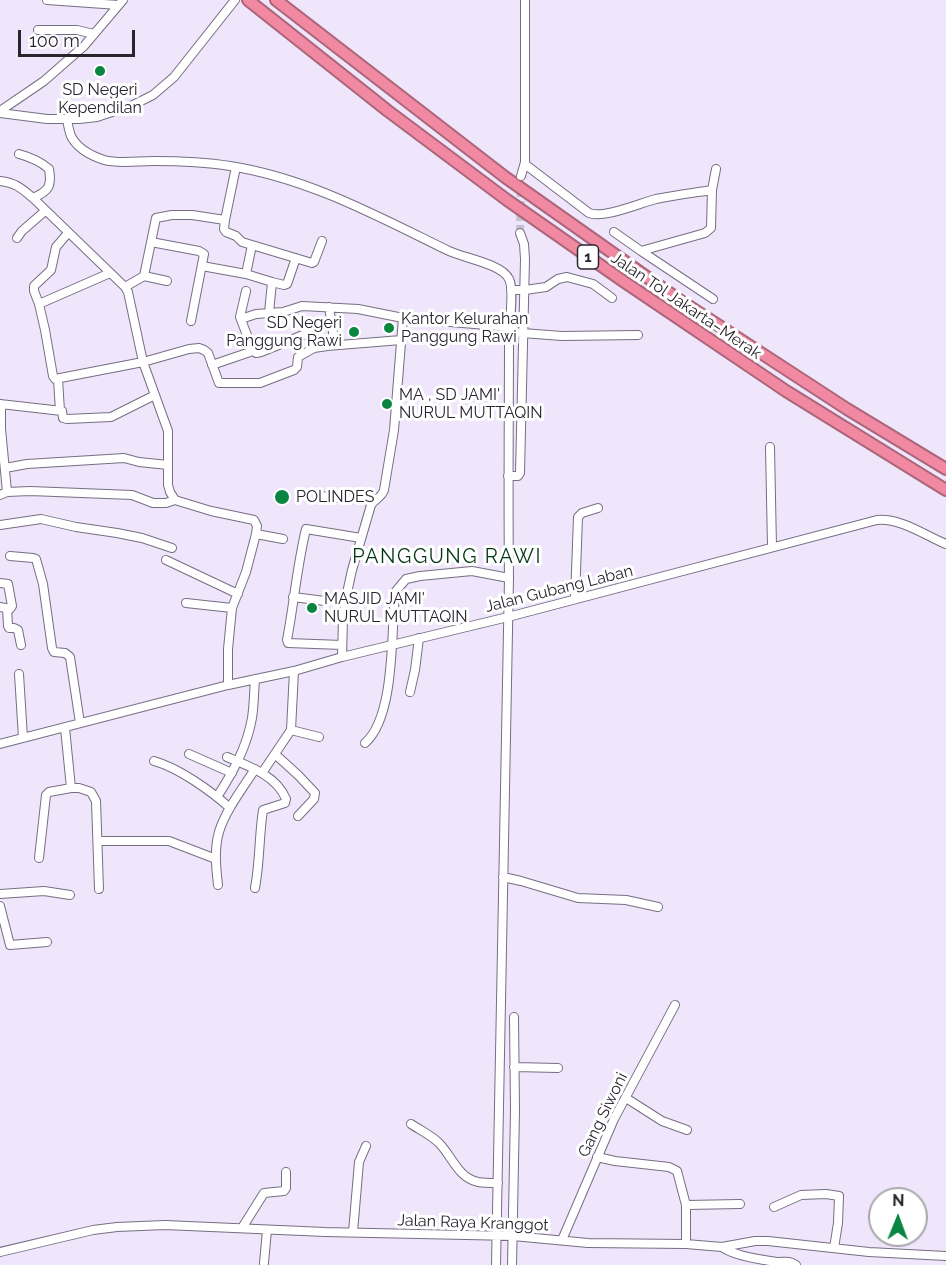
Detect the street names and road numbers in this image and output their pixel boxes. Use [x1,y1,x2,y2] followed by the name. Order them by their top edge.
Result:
[578,245,598,269] road number: 1
[607,249,765,363] street label: Jalan Tol Jakarta–Merak
[483,561,635,617] street label: Jalan Gubang Laban
[574,1070,632,1160] street label: Gang Siwoni
[397,1211,549,1235] street label: Jalan Raya Kranggot

